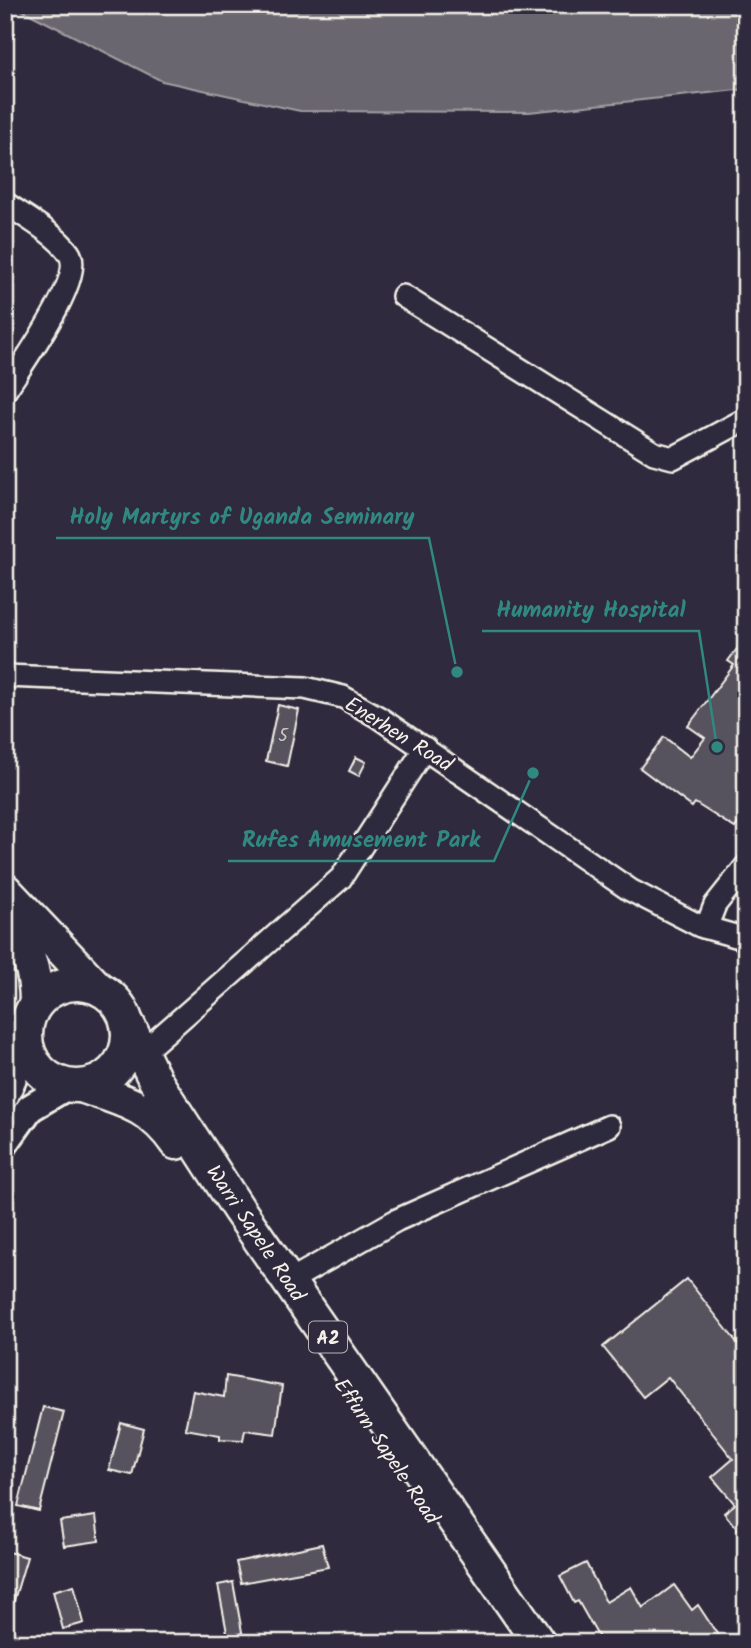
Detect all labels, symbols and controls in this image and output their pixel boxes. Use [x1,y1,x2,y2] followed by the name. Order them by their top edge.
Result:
[56,494,429,538] callout: Holy Martyrs of Uganda Seminary
[69,500,415,536] text: Holy Martyrs of Uganda Seminary
[482,587,699,631] callout: Humanity Hospital
[496,593,687,629] text: Humanity Hospital
[338,689,459,782] street label: Enerhen Road
[278,722,289,751] house number: 5
[228,817,494,861] callout: Rufes Amusement Park
[242,823,481,859] text: Rufes Amusement Park
[197,1159,313,1309] street label: Warri Sapele Road
[309,1322,347,1352] road number: A2
[324,1372,447,1532] street label: Effurn Sapele Road

